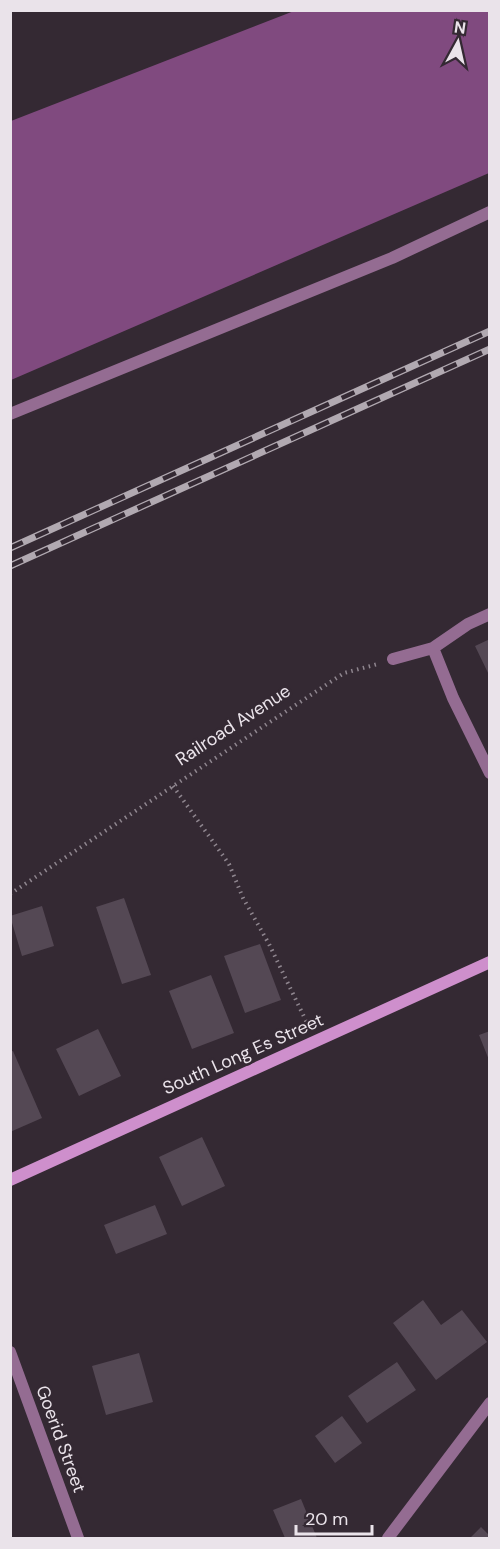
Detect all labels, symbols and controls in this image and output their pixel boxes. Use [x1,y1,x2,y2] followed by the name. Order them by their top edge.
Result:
[428,12,488,72] north arrow
[453,16,467,39] text: N
[171,679,295,771] street label: Railroad Avenue
[159,1008,327,1100] street label: South Long Es Street
[30,1382,92,1496] street label: Goerid Street
[296,1498,372,1536] scale bar
[305,1507,348,1531] text: 20 m

